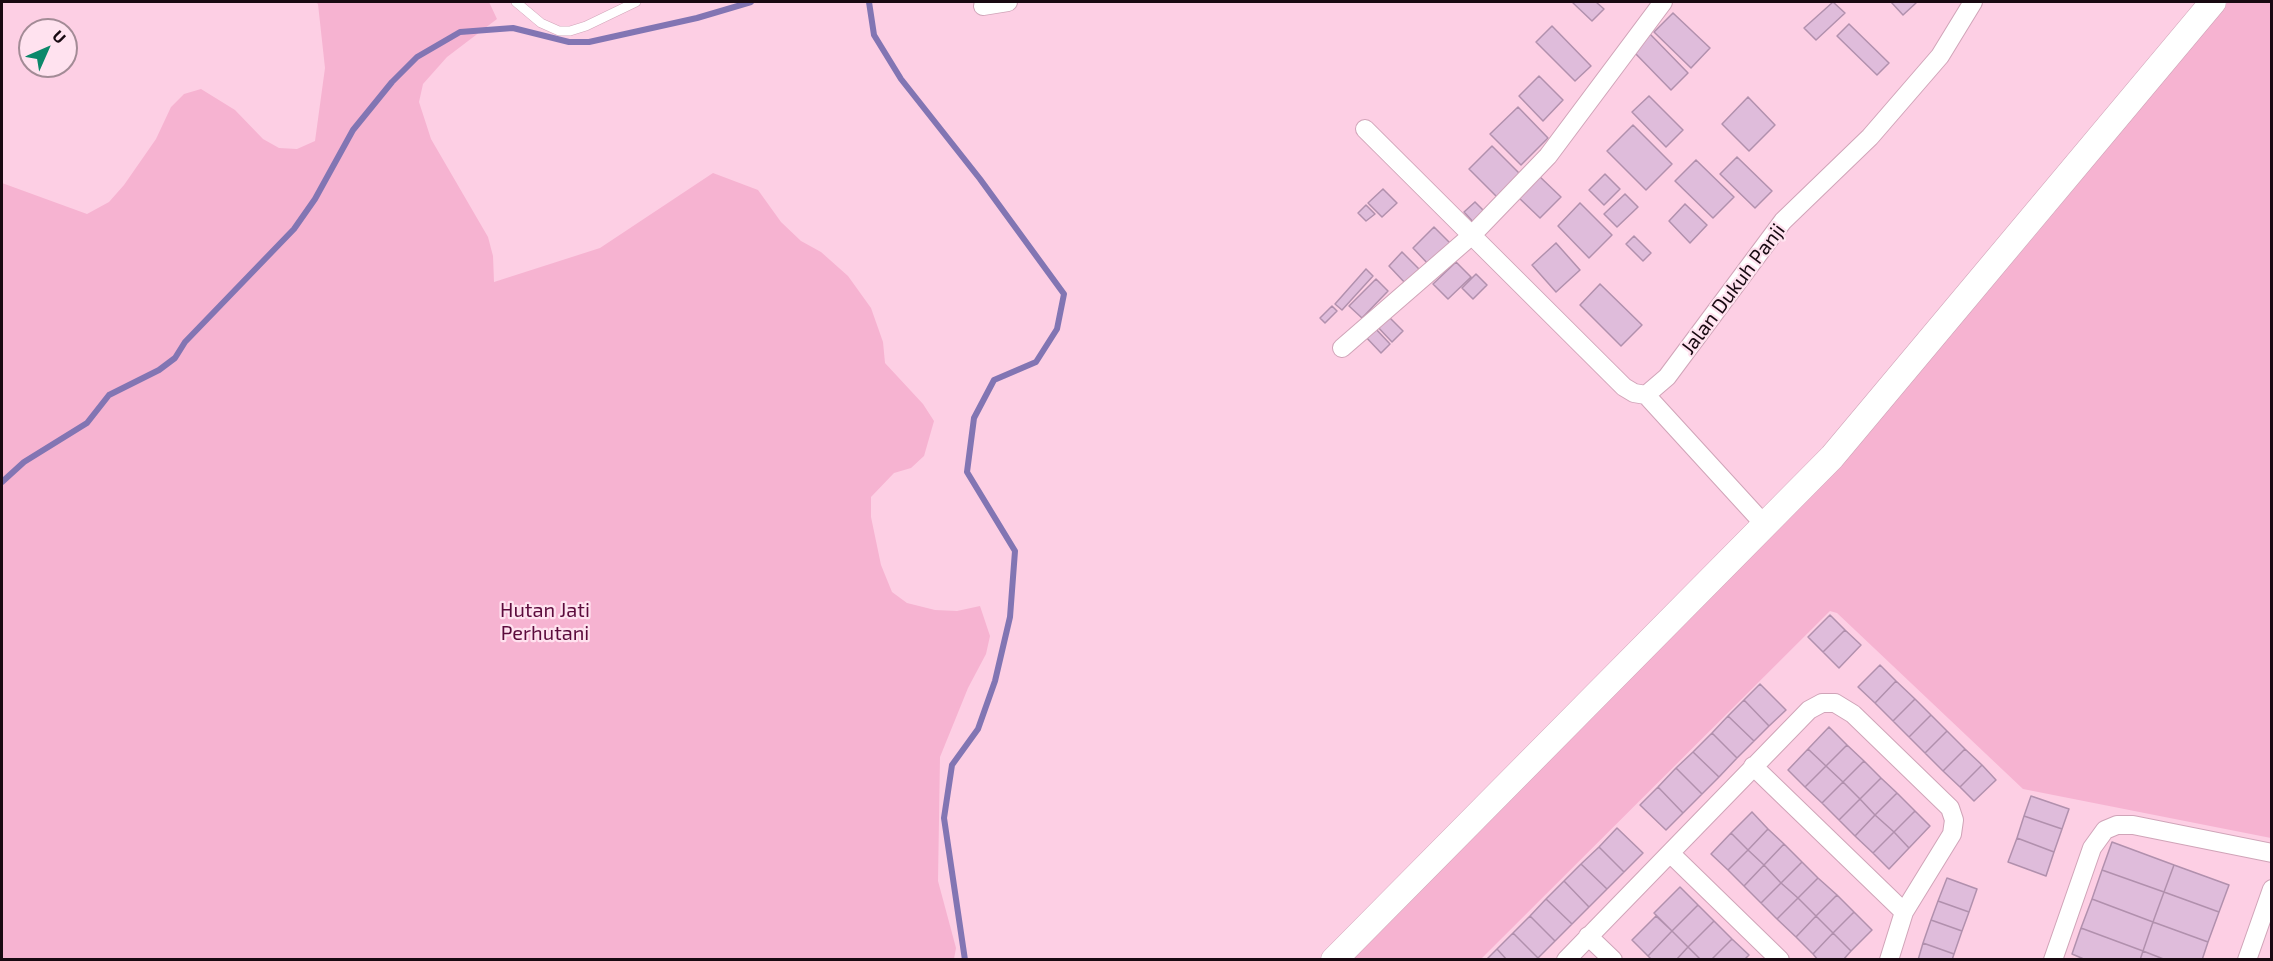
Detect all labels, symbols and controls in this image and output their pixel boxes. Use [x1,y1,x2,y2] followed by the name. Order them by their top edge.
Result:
[18,18,78,78] north arrow
[49,26,70,47] text: U
[1676,219,1790,359] street label: Jalan Dukuh Panji
[500,598,590,645] park label: Hutan Jati Perhutani

